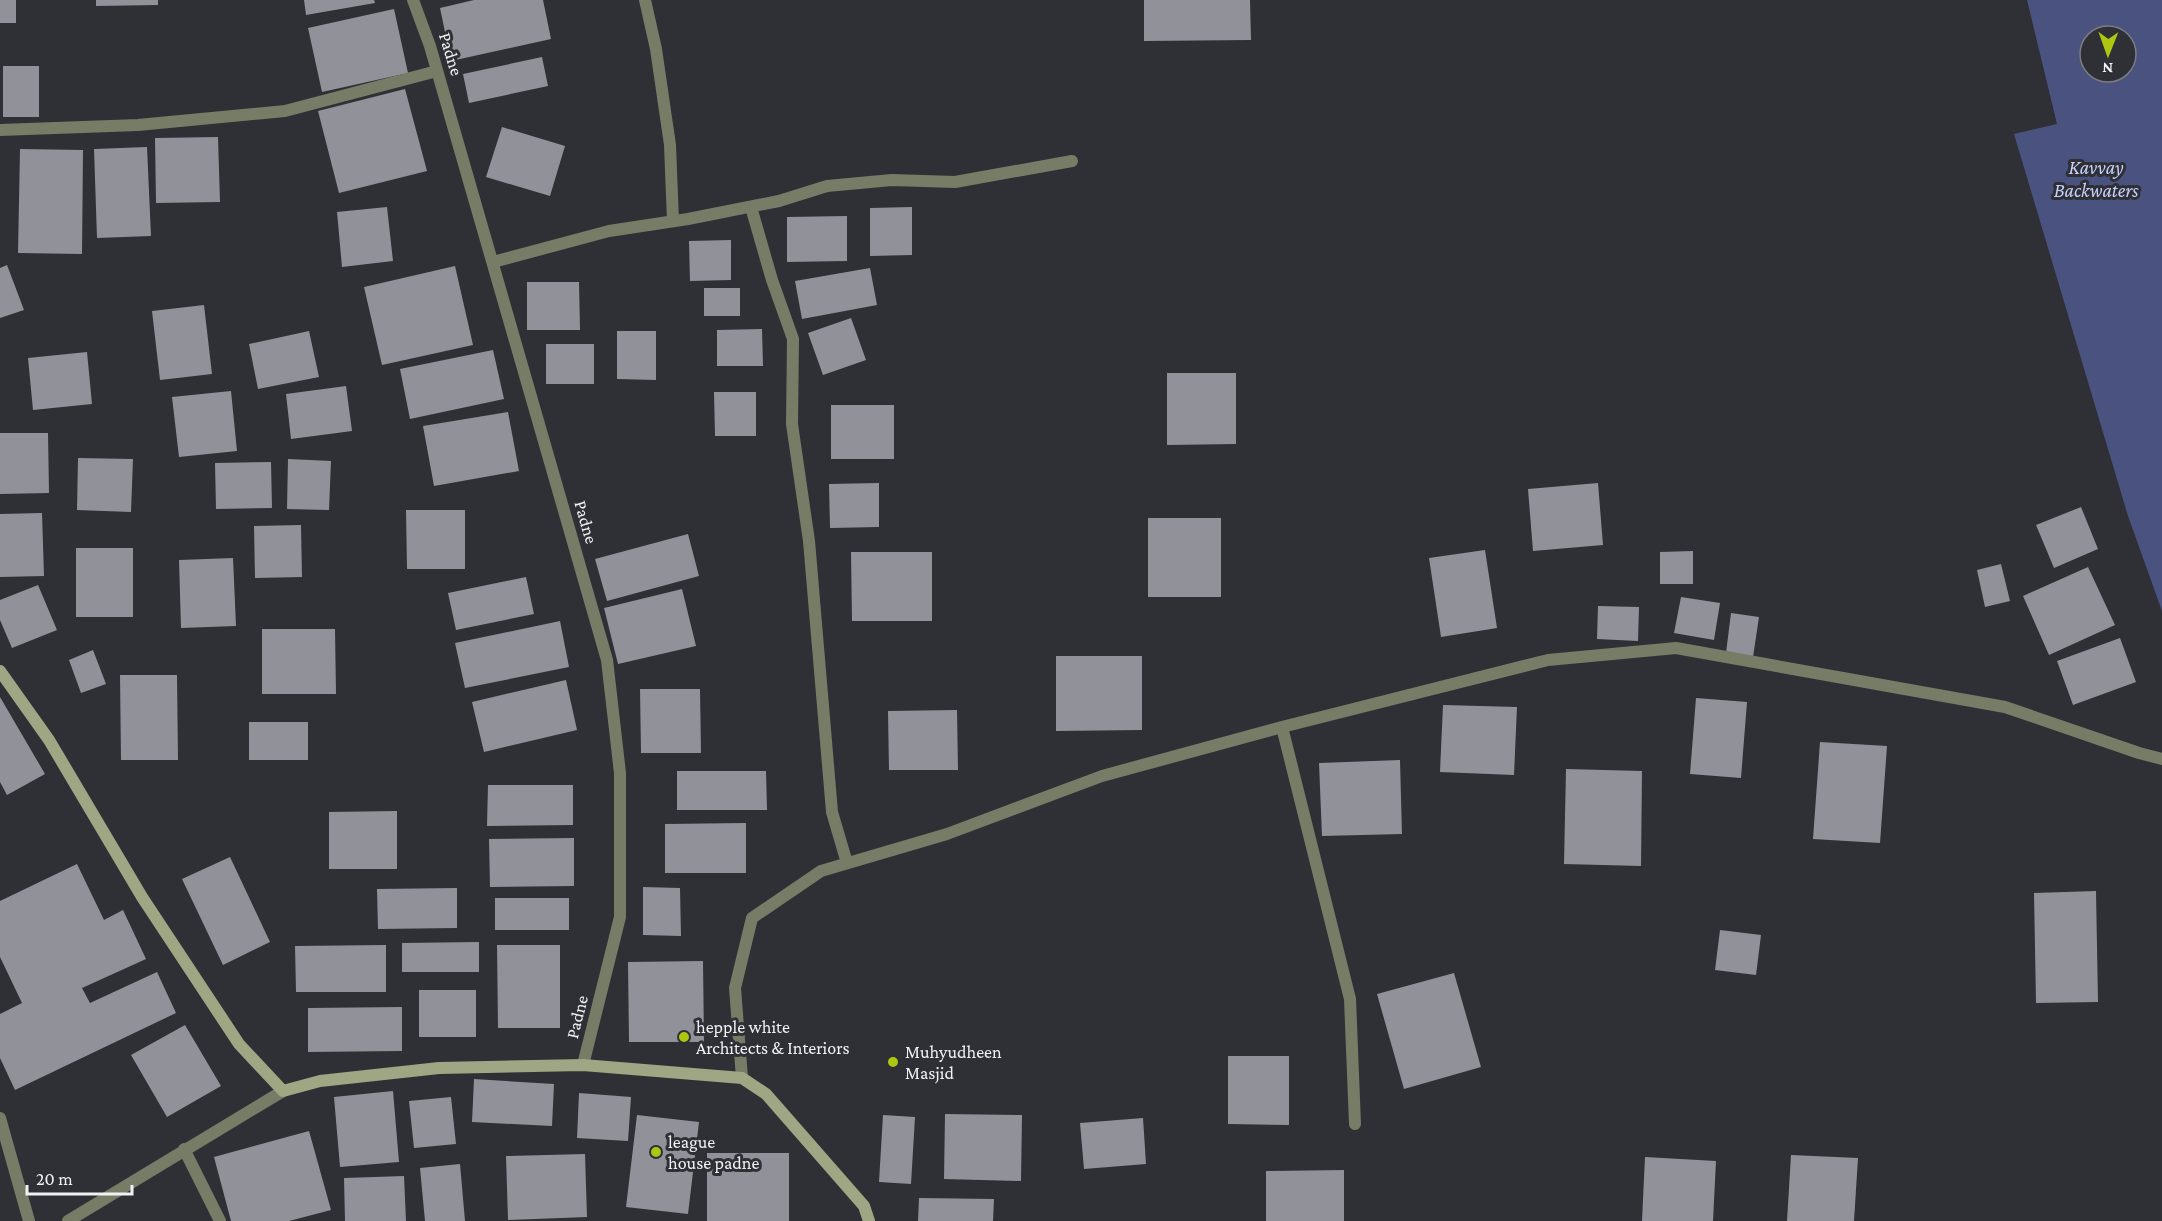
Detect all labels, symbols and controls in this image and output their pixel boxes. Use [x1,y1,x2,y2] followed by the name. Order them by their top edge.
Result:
[2078,24,2138,84] north arrow
[435,30,467,78] street label: Padne
[2102,60,2113,77] text: N
[2054,156,2139,201] water label: Kavvay Backwaters
[570,498,602,546] street label: Padne
[562,993,592,1041] street label: Padne
[696,1017,850,1058] place label: hepple white Architects & Interiors
[677,1030,691,1044] marker: hepple white Architects & Interiors
[905,1042,1002,1084] place label: Muhyudheen Masjid
[886,1055,900,1069] marker: Muhyudheen Masjid
[668,1132,759,1173] place label: league house padne
[649,1145,663,1159] marker: league house padne
[27,1158,132,1196] scale bar
[36,1169,73,1189] text: 20 m

